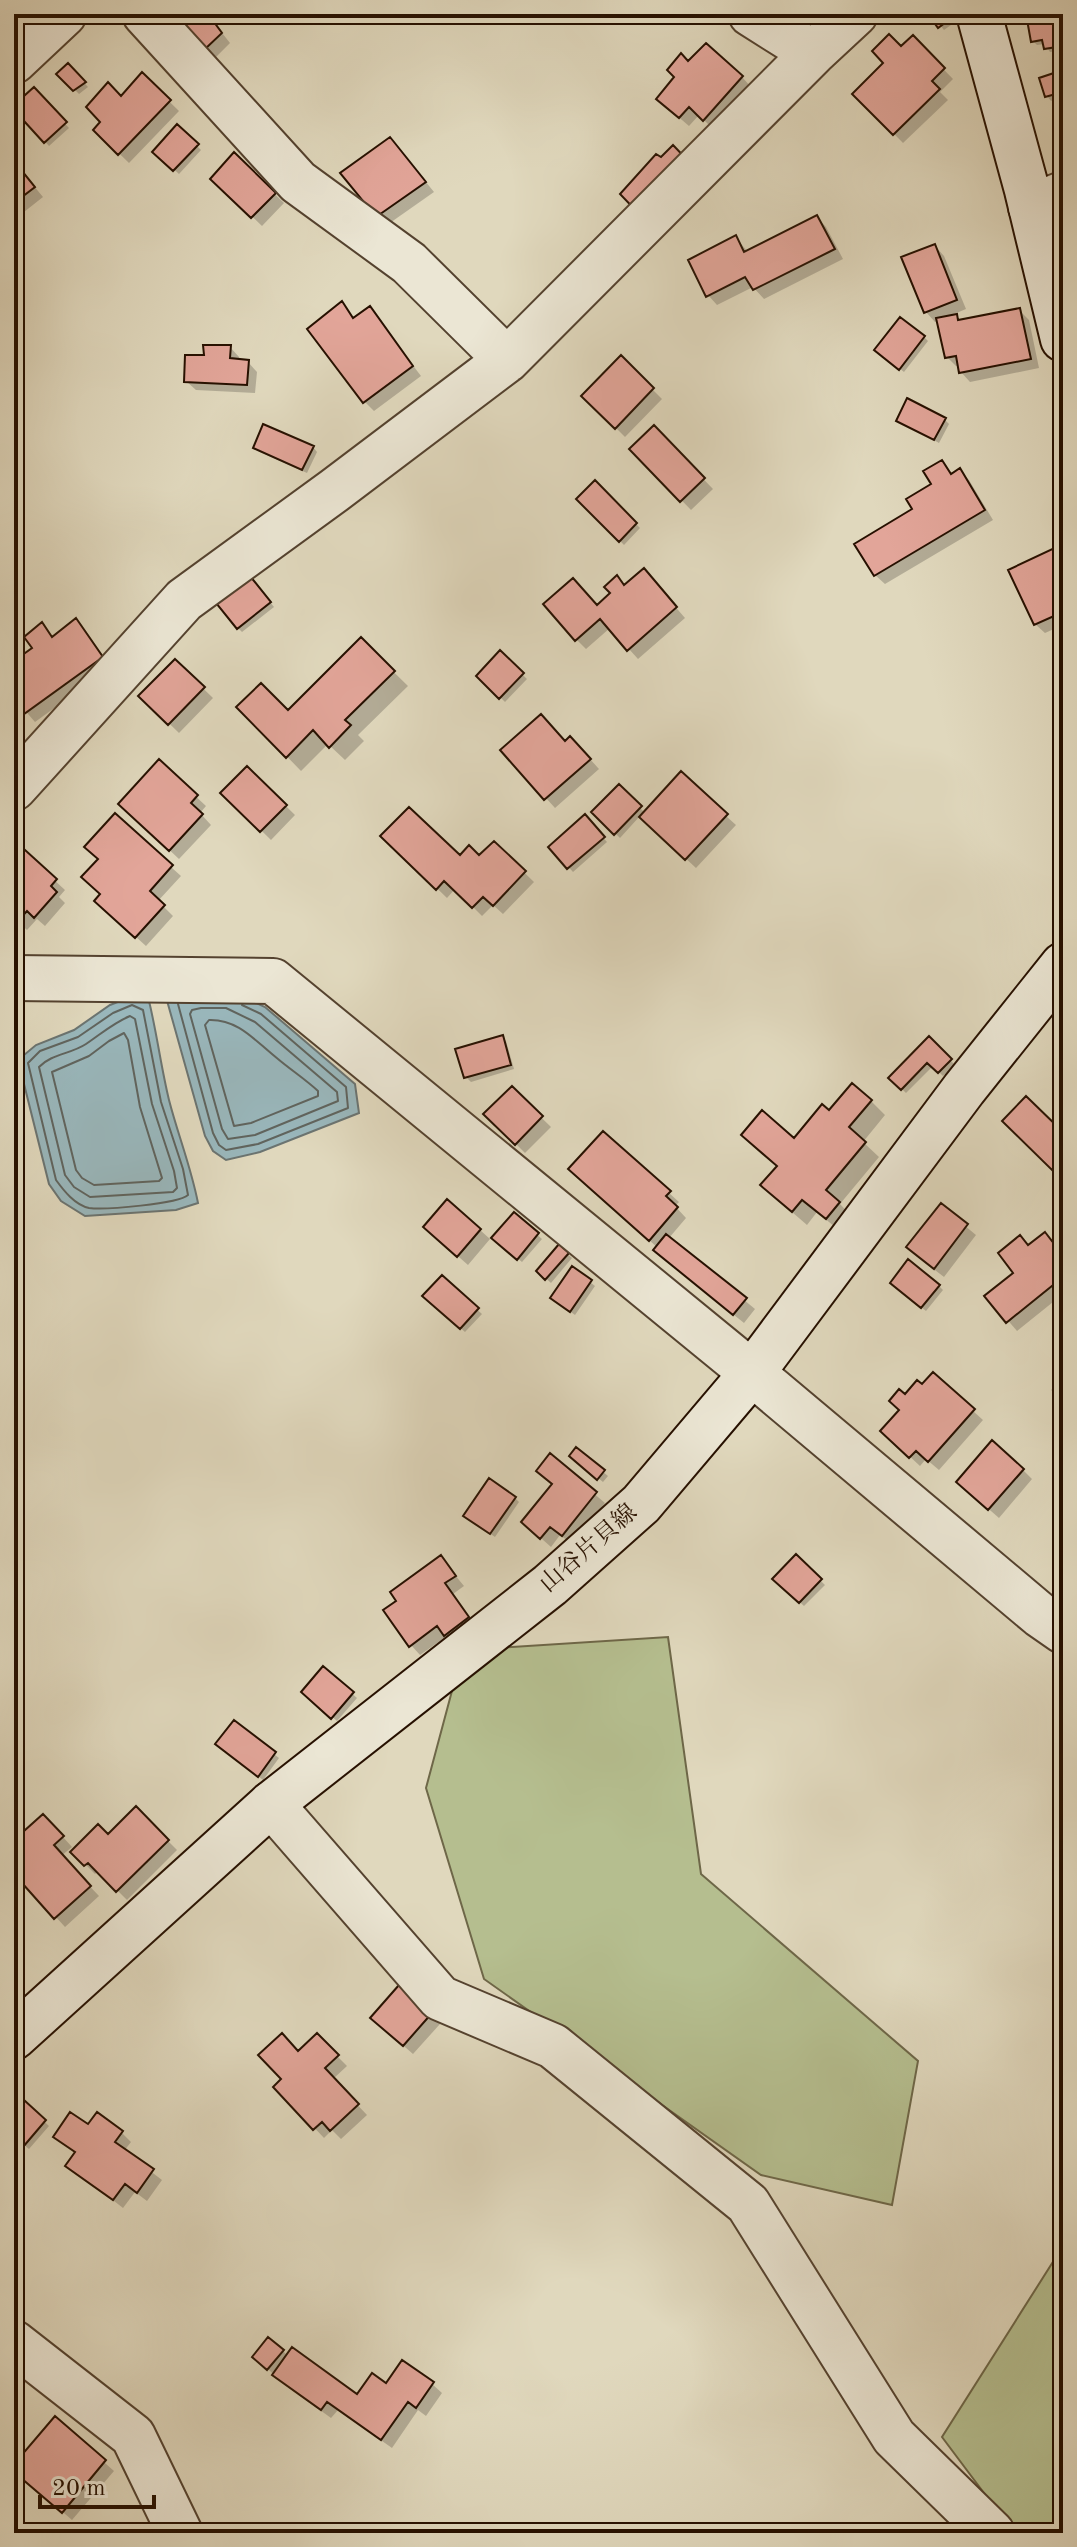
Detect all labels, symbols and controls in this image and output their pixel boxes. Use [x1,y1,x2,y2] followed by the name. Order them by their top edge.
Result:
[534,1498,642,1597] street label: 山谷片貝線
[40,2459,154,2509] scale bar
[52,2477,106,2501] text: 20 m

